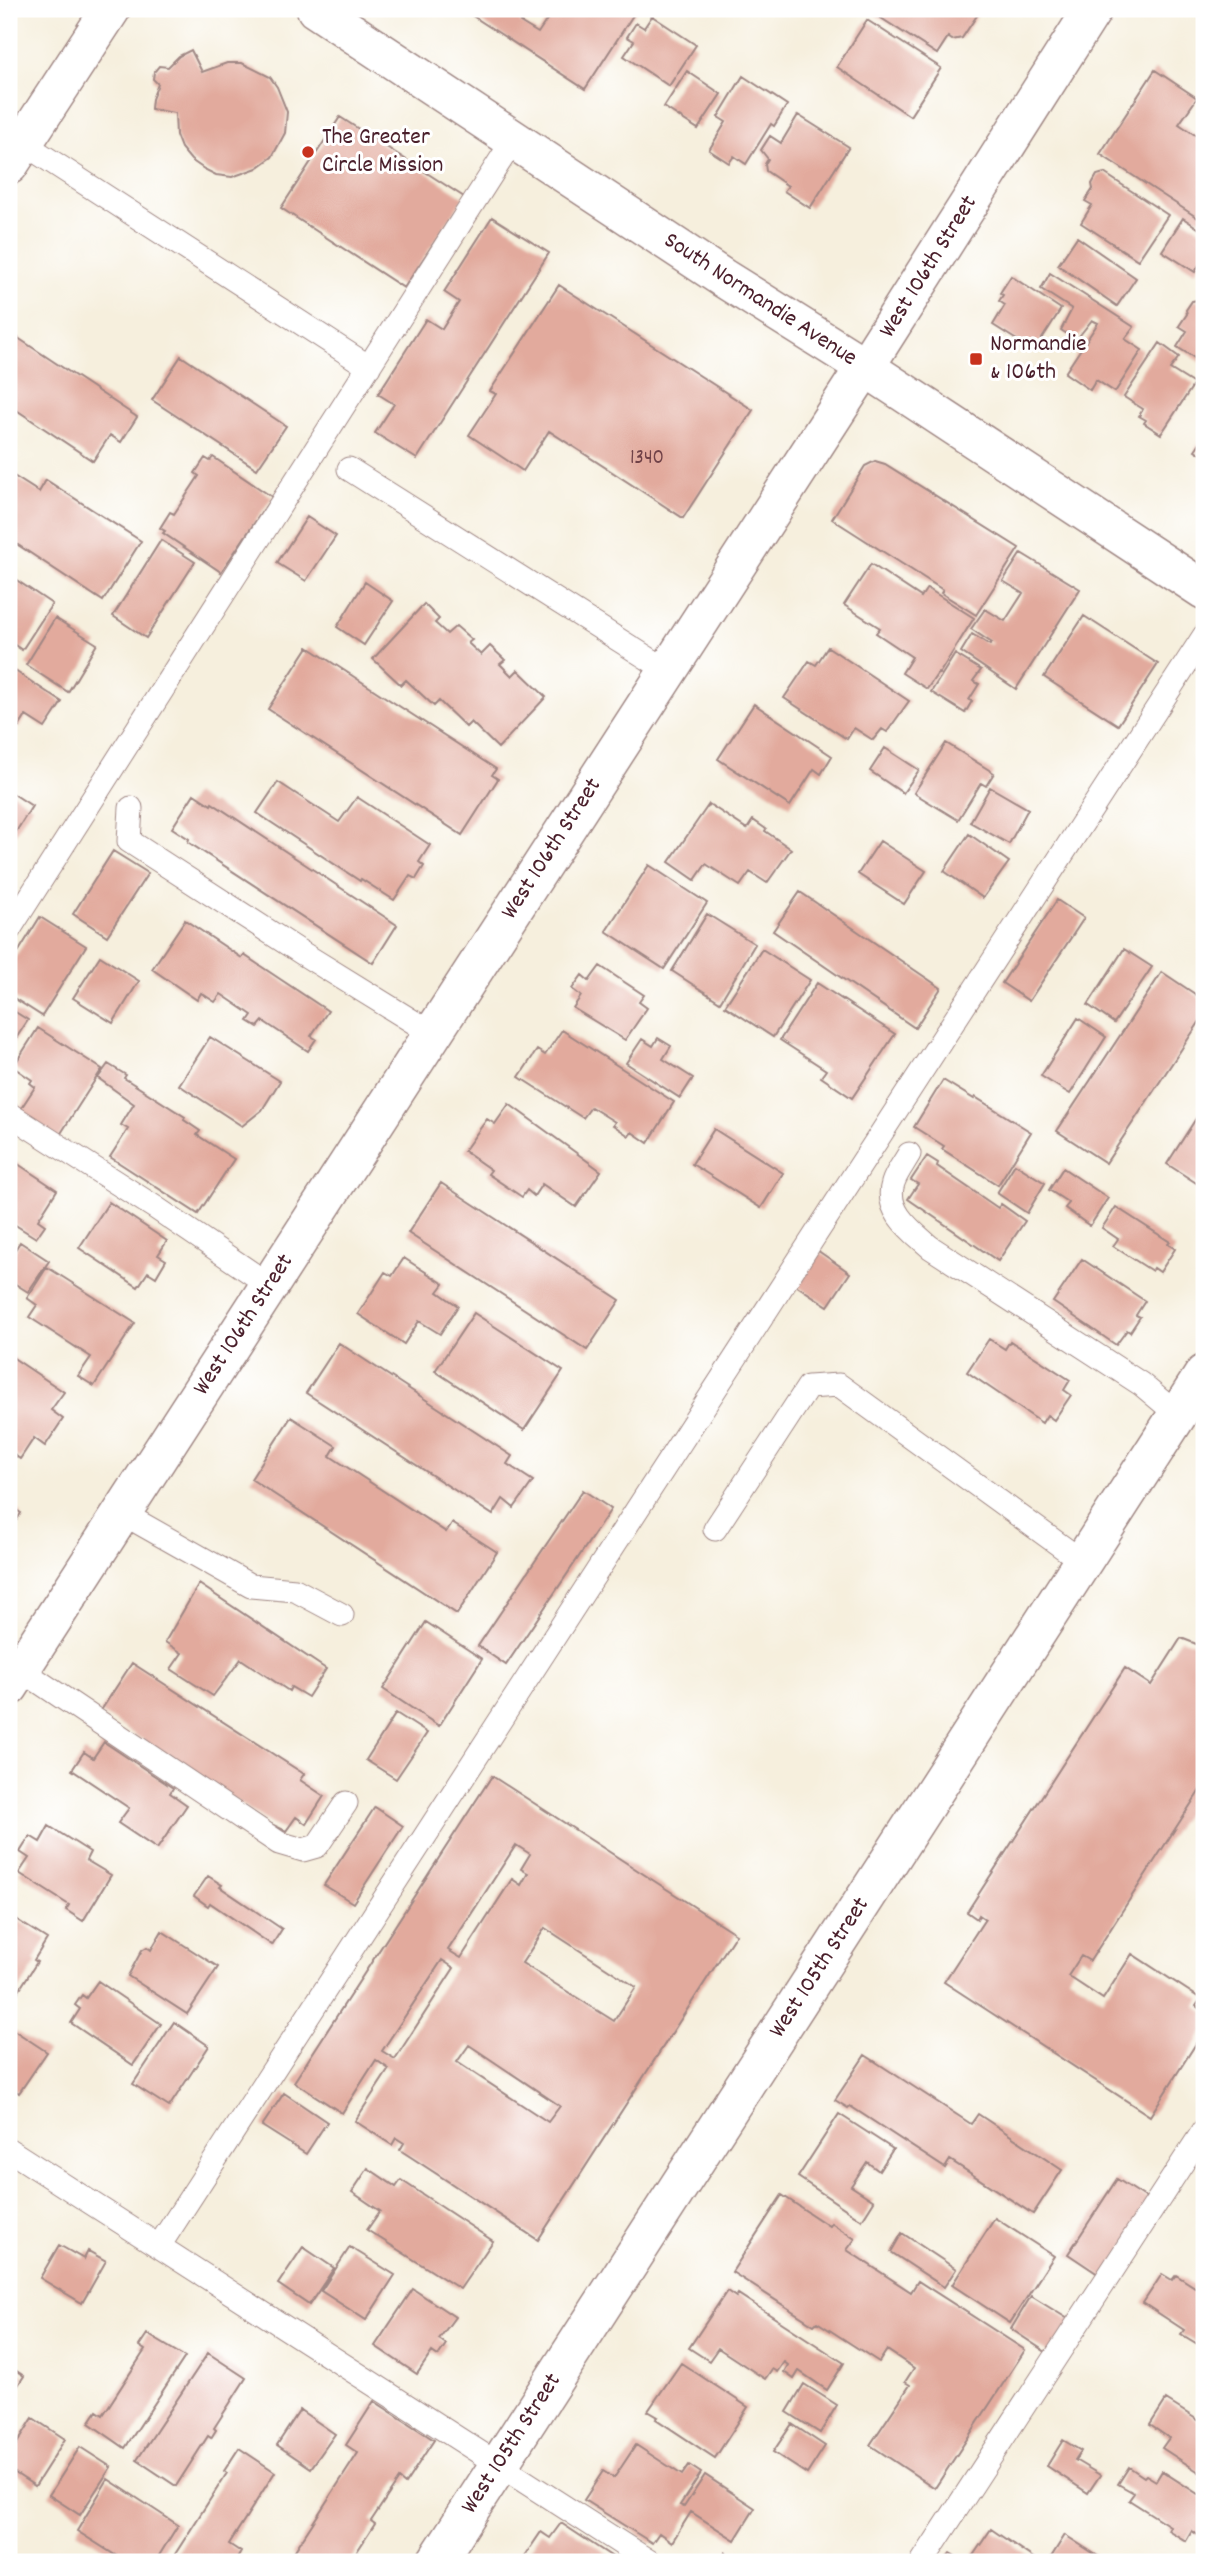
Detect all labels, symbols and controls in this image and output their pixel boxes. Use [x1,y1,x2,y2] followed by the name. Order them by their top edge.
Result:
[322,121,443,183] place label: The Greater Circle Mission
[300,144,316,160] marker: The Greater Circle Mission
[872,189,987,345] street label: West 106th Street
[657,225,863,375] street label: South Normandie Avenue
[990,328,1086,390] place label: Normandie & 106th
[968,351,984,367] marker: Normandie & 106th
[630,444,664,474] house number: 1340
[493,771,611,926] street label: West 106th Street
[185,1247,303,1402] street label: West 106th Street
[762,1891,878,2045] street label: West 105th Street
[454,2367,570,2521] street label: West 105th Street

